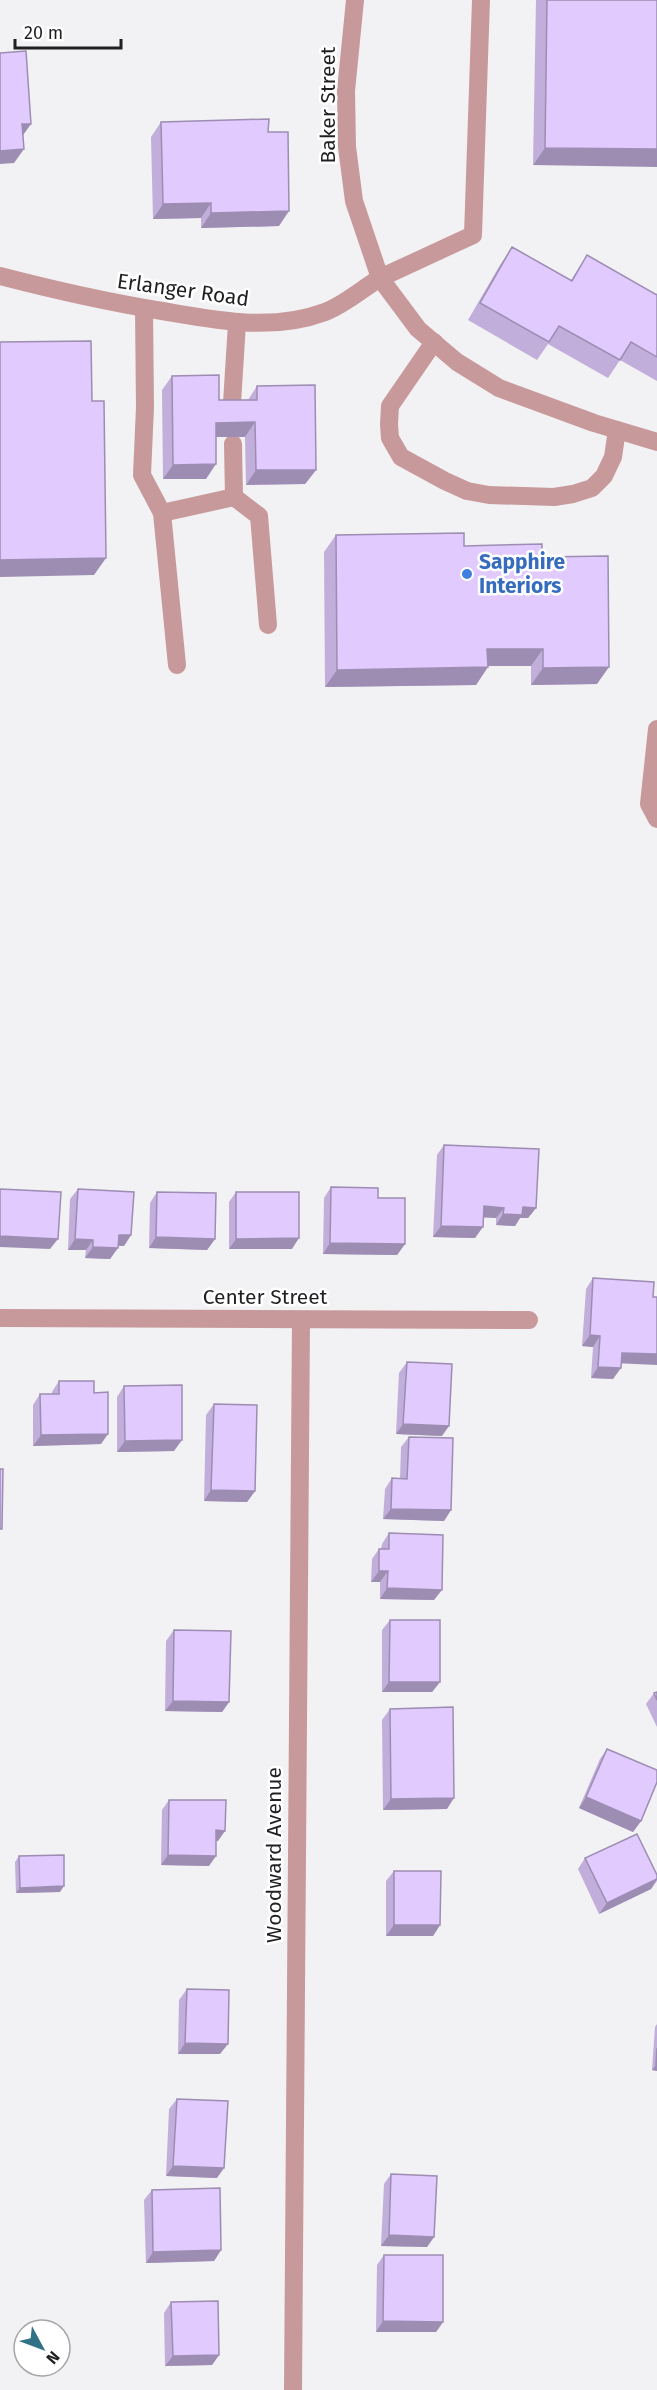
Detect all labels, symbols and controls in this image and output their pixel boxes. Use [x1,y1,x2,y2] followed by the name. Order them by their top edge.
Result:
[15,12,122,50] scale bar
[24,22,63,44] text: 20 m
[315,46,341,163] street label: Baker Street
[115,268,251,312] street label: Erlanger Road
[479,549,565,599] place label: Sapphire Interiors
[460,567,474,581] marker: Sapphire Interiors
[203,1284,328,1310] street label: Center Street
[261,1767,287,1943] street label: Woodward Avenue
[12,2318,72,2378] north arrow
[42,2347,64,2368] text: N

